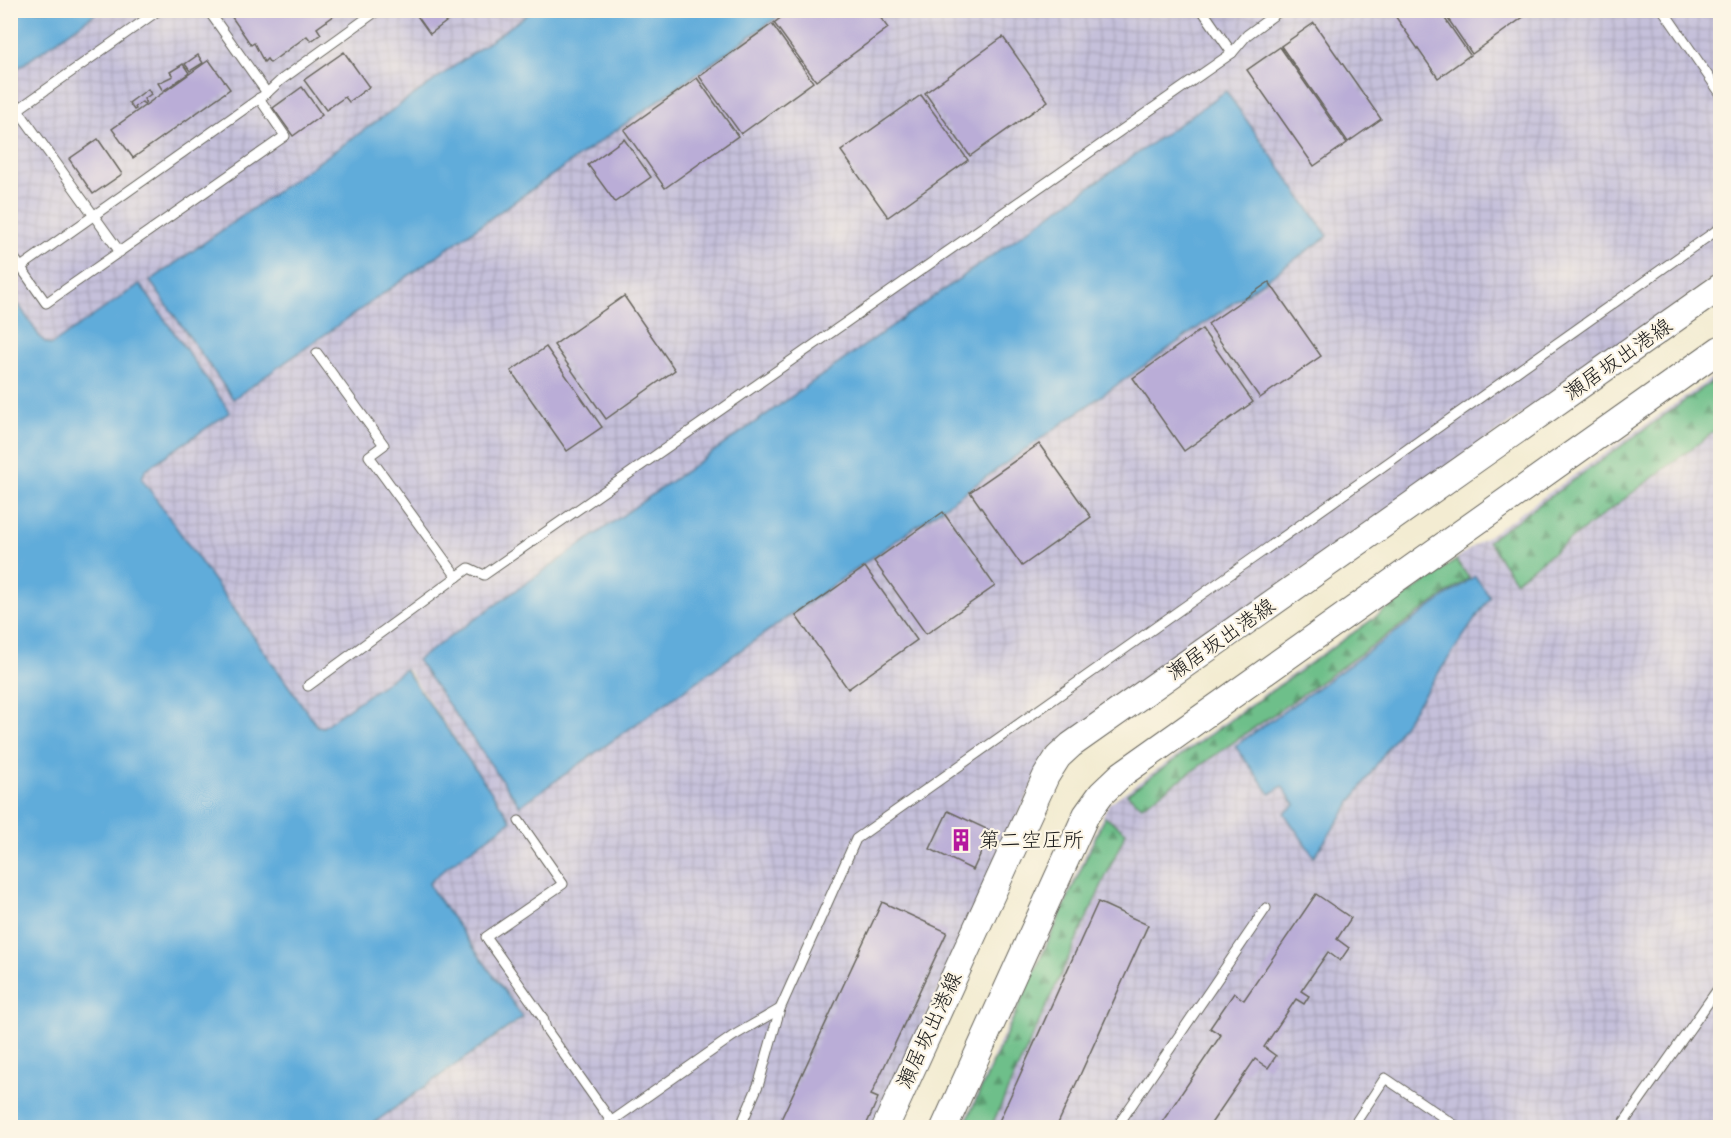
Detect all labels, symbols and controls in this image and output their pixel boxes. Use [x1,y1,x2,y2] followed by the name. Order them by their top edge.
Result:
[1560,313,1680,410] street label: 瀬居坂出港線
[1163,593,1283,690] street label: 瀬居坂出港線
[948,827,974,853] building icon: 第二空圧所
[979,828,1084,858] place label: 第二空圧所
[891,968,972,1095] street label: 瀬居坂出港線

